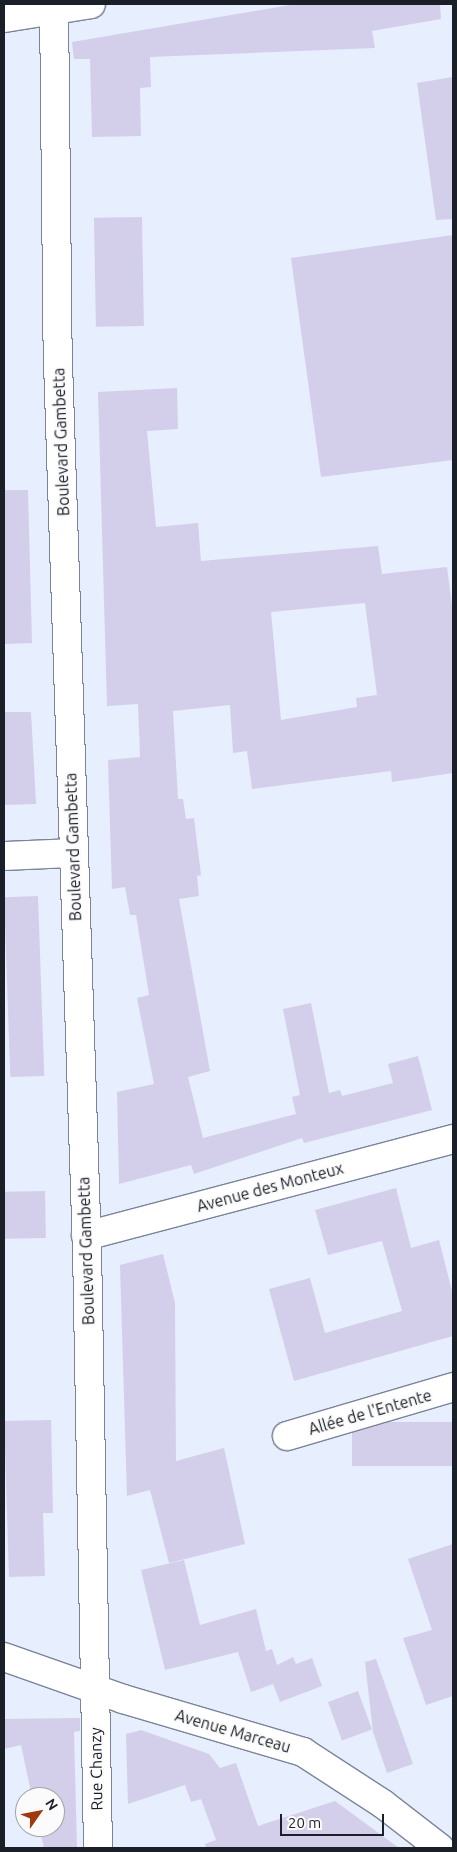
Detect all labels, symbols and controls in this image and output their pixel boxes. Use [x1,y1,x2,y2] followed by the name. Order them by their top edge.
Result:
[49,368,73,516] street label: Boulevard Gambetta
[61,773,85,921] street label: Boulevard Gambetta
[195,1158,345,1216] street label: Avenue des Monteux
[74,1177,98,1325] street label: Boulevard Gambetta
[306,1385,434,1439] street label: Allée de l'Entente
[173,1705,293,1757] street label: Avenue Marceau
[86,1727,106,1811] street label: Rue Chanzy
[15,1787,65,1837] north arrow
[42,1796,61,1813] text: N
[282,1804,386,1836] scale bar
[288,1814,321,1831] text: 20 m

